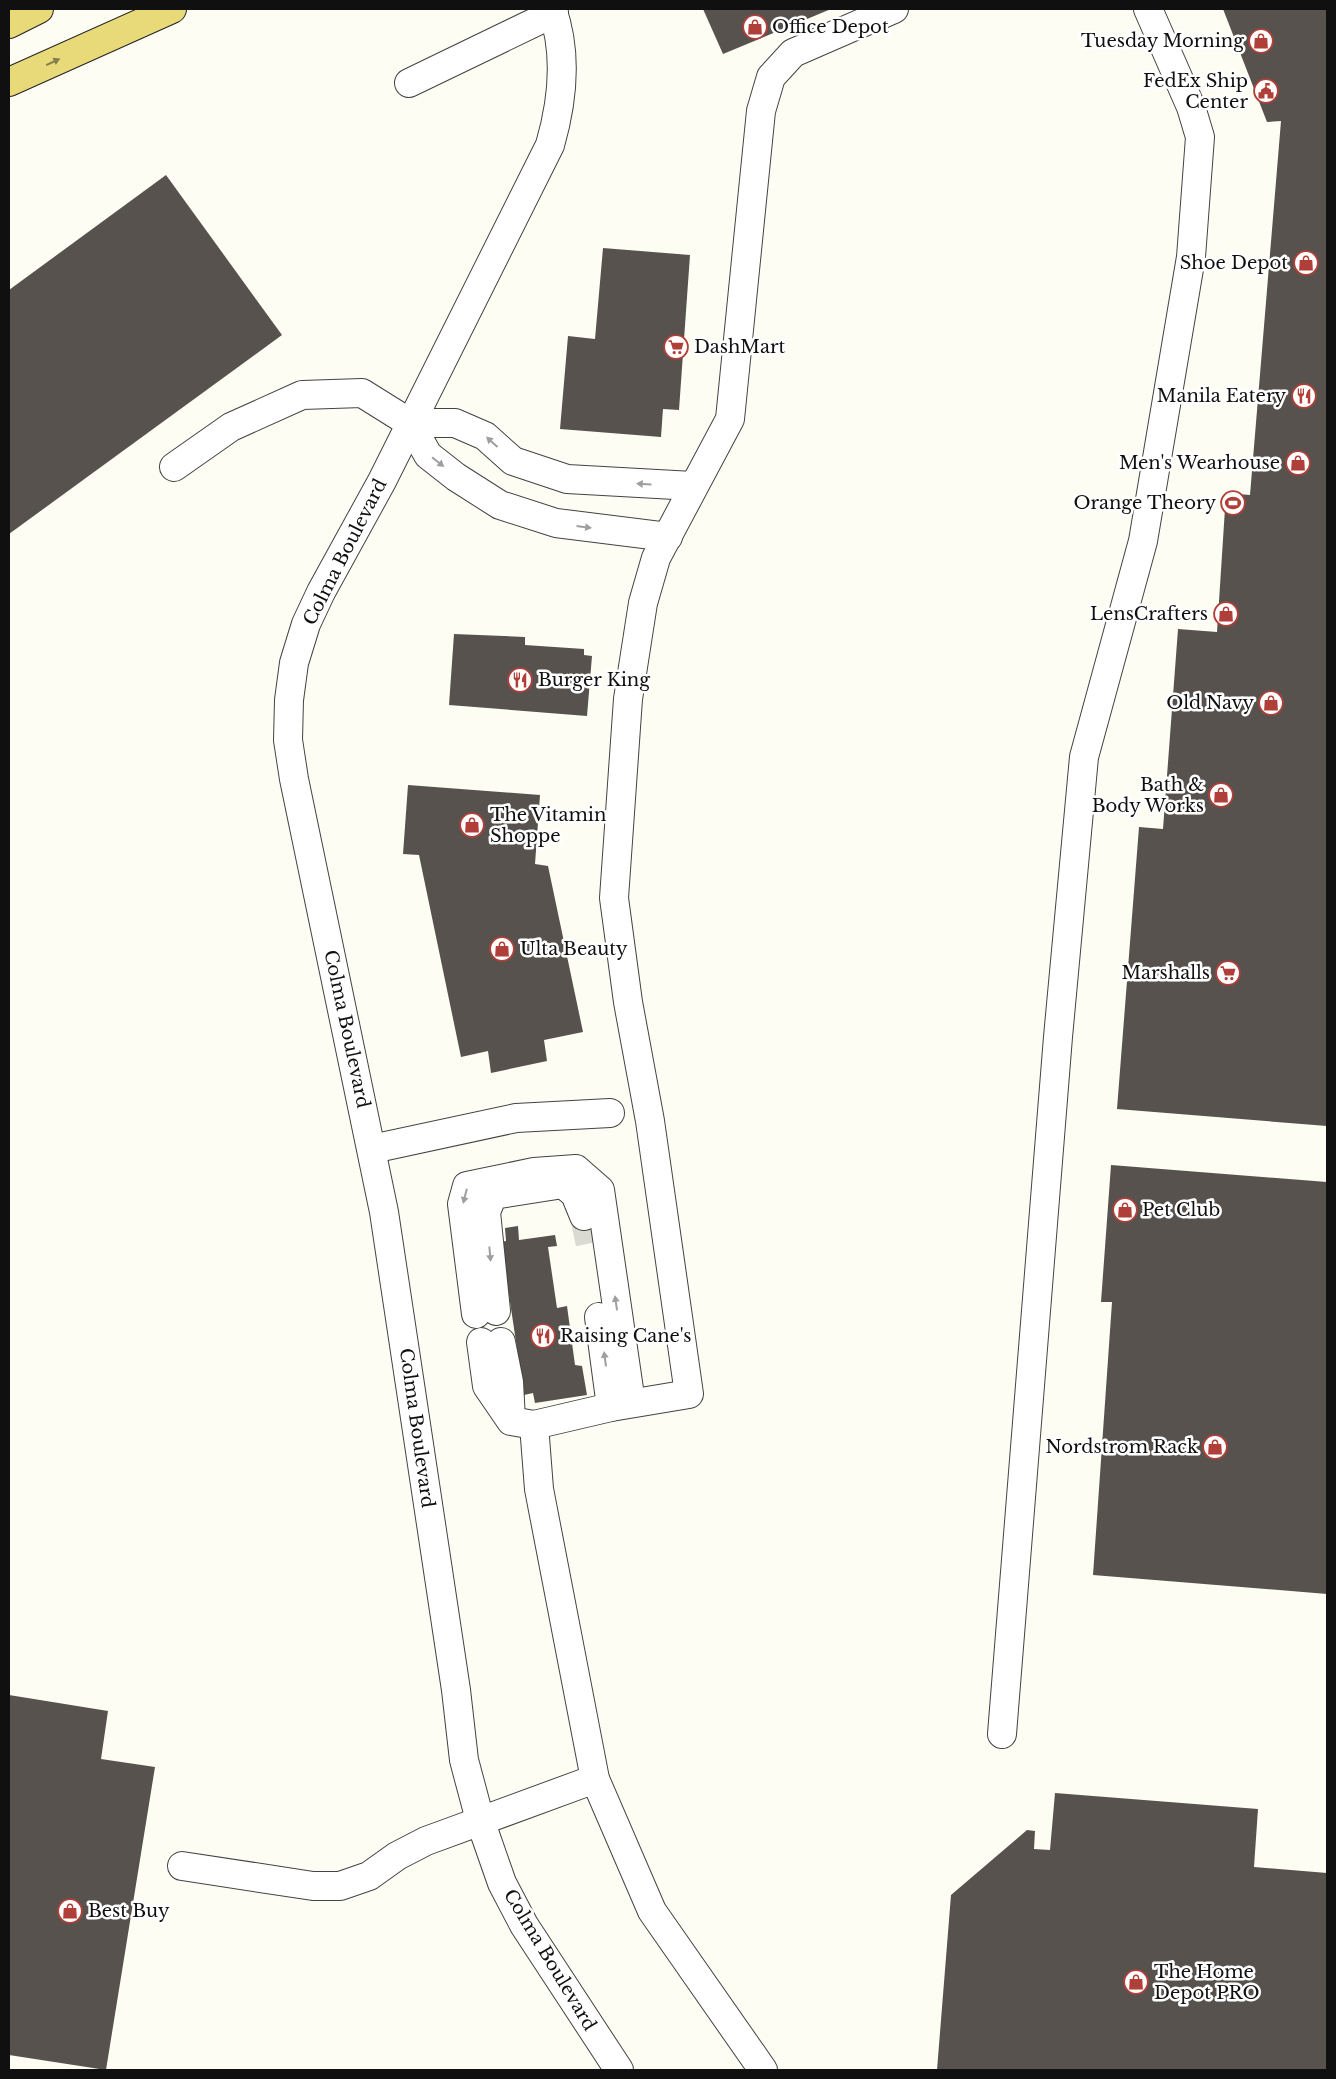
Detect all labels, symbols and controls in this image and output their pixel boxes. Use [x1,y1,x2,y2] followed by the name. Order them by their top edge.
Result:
[742,14,768,40] shop icon: Office Depot
[772,16,889,38] place label: Office Depot
[1248,28,1274,54] shop icon: Tuesday Morning
[1081,30,1244,52] place label: Tuesday Morning
[46,58,60,66] one-way arrow
[1143,70,1248,113] place label: FedEx Ship Center
[1253,78,1279,104] public building icon: FedEx Ship Center
[1293,250,1319,276] shop icon: Shoe Depot
[1180,252,1288,274] place label: Shoe Depot
[663,334,689,360] supermarket icon: DashMart
[694,336,785,358] place label: DashMart
[1291,383,1317,409] restaurant icon: Manila Eatery
[1157,385,1286,407] place label: Manila Eatery
[486,437,499,448] one-way arrow
[1285,450,1311,476] shop icon: Men's Wearhouse
[1119,452,1280,474] place label: Men's Wearhouse
[431,457,444,468] one-way arrow
[299,475,391,629] street label: Colma Boulevard
[636,479,652,487] one-way arrow
[1220,490,1246,516] sports icon: Orange Theory
[1073,492,1216,514] place label: Orange Theory
[576,523,592,531] one-way arrow
[1213,601,1239,627] shop icon: LensCrafters
[1090,603,1208,625] place label: LensCrafters
[507,667,533,693] restaurant icon: Burger King
[538,669,650,691] place label: Burger King
[1258,690,1284,716] shop icon: Old Navy
[1166,692,1254,714] place label: Old Navy
[1092,774,1204,817] place label: Bath & Body Works
[1208,782,1234,808] shop icon: Bath & Body Works
[490,804,606,847] place label: The Vitamin Shoppe
[459,812,485,838] shop icon: The Vitamin Shoppe
[489,936,515,962] shop icon: Ulta Beauty
[520,938,628,960] place label: Ulta Beauty
[319,948,375,1110] street label: Colma Boulevard
[1215,960,1241,986] supermarket icon: Marshalls
[1121,962,1210,984] place label: Marshalls
[460,1189,468,1204] one-way arrow
[1112,1197,1138,1223] shop icon: Pet Club
[1142,1199,1220,1221] place label: Pet Club
[486,1246,494,1262] one-way arrow
[612,1295,620,1311] one-way arrow
[530,1323,556,1349] restaurant icon: Raising Cane's
[560,1325,691,1347] place label: Raising Cane's
[395,1347,439,1509] street label: Colma Boulevard
[601,1350,609,1366] one-way arrow
[1202,1434,1228,1460] shop icon: Nordstrom Rack
[1045,1436,1198,1458] place label: Nordstrom Rack
[499,1885,601,2035] street label: Colma Boulevard
[57,1898,83,1924] shop icon: Best Buy
[88,1900,170,1922] place label: Best Buy
[1154,1961,1259,2004] place label: The Home Depot PRO
[1123,1969,1149,1995] shop icon: The Home Depot PRO

